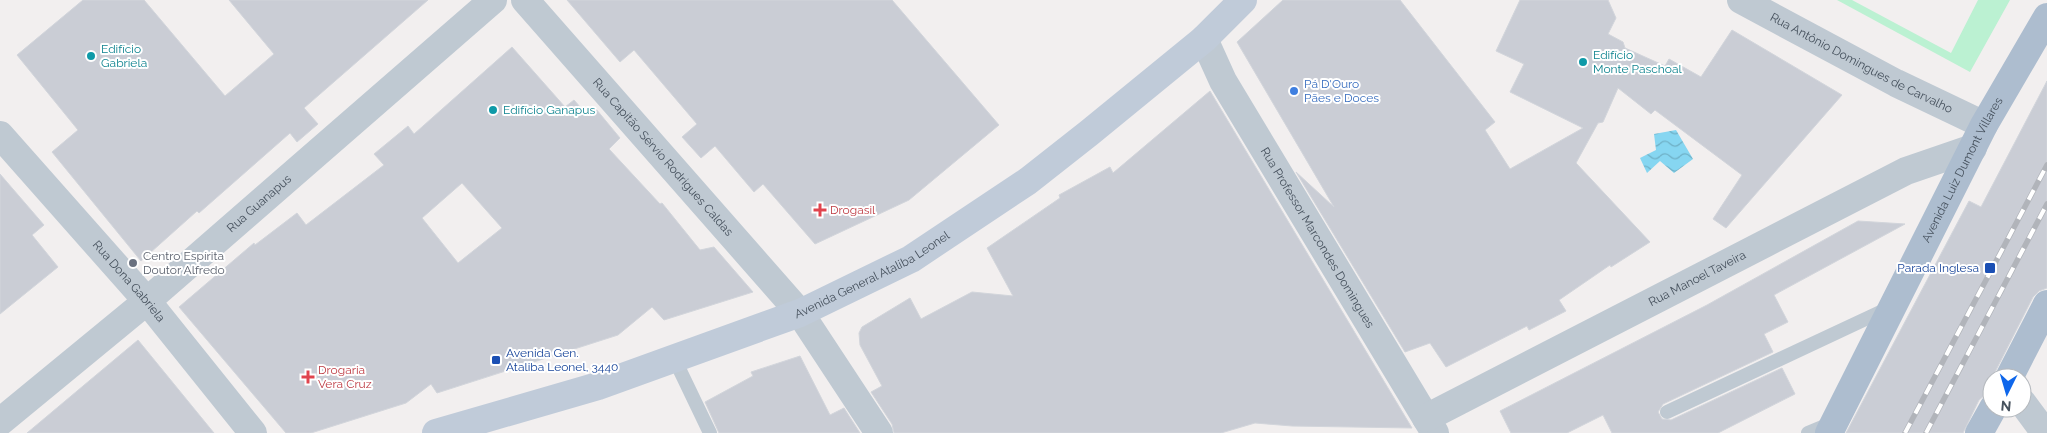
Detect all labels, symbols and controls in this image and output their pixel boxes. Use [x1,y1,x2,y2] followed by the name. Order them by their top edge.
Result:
[1768,10,1955,116] street label: Rua Antônio Domingues de Carvalho
[101,42,147,70] place label: Edifício Gabriela
[1593,48,1683,76] place label: Edifício Monte Paschoal
[85,50,97,62] marker: Edifício Gabriela
[1577,56,1589,68] marker: Edifício Monte Paschoal
[590,75,736,239] street label: Rua Capitão Sérvio Rodrigues Caldas
[1304,77,1379,105] place label: Pá D'Ouro Pães e Doces
[1288,85,1300,97] marker: Pá D'Ouro Pães e Doces
[1919,95,2006,245] street label: Avenida Luiz Dumont Villares
[503,103,595,117] place label: Edifício Ganapus
[487,104,499,116] marker: Edifício Ganapus
[1258,145,1377,331] street label: Rua Professor Marcondes Domingues
[224,172,294,235] street label: Rua Guanapus
[830,203,876,217] place label: Drogasil
[814,204,826,216] marker: Drogasil
[793,228,953,321] street label: Avenida General Ataliba Leonel
[90,238,168,325] street label: Rua Dona Gabriela
[1646,248,1748,309] street label: Rua Manoel Taveira
[143,249,225,277] place label: Centro Espírita Doutor Alfredo
[127,257,139,269] marker: Centro Espírita Doutor Alfredo
[1897,261,1979,275] place label: Parada Inglesa
[1983,261,1997,275] marker: Parada Inglesa
[506,346,618,374] place label: Avenida Gen. Ataliba Leonel, 3440
[490,354,502,366] marker: Avenida Gen. Ataliba Leonel, 3440
[318,363,372,391] place label: Drogaria Vera Cruz
[1982,368,2032,418] north arrow
[302,371,314,383] marker: Drogaria Vera Cruz
[2000,398,2012,414] text: N

